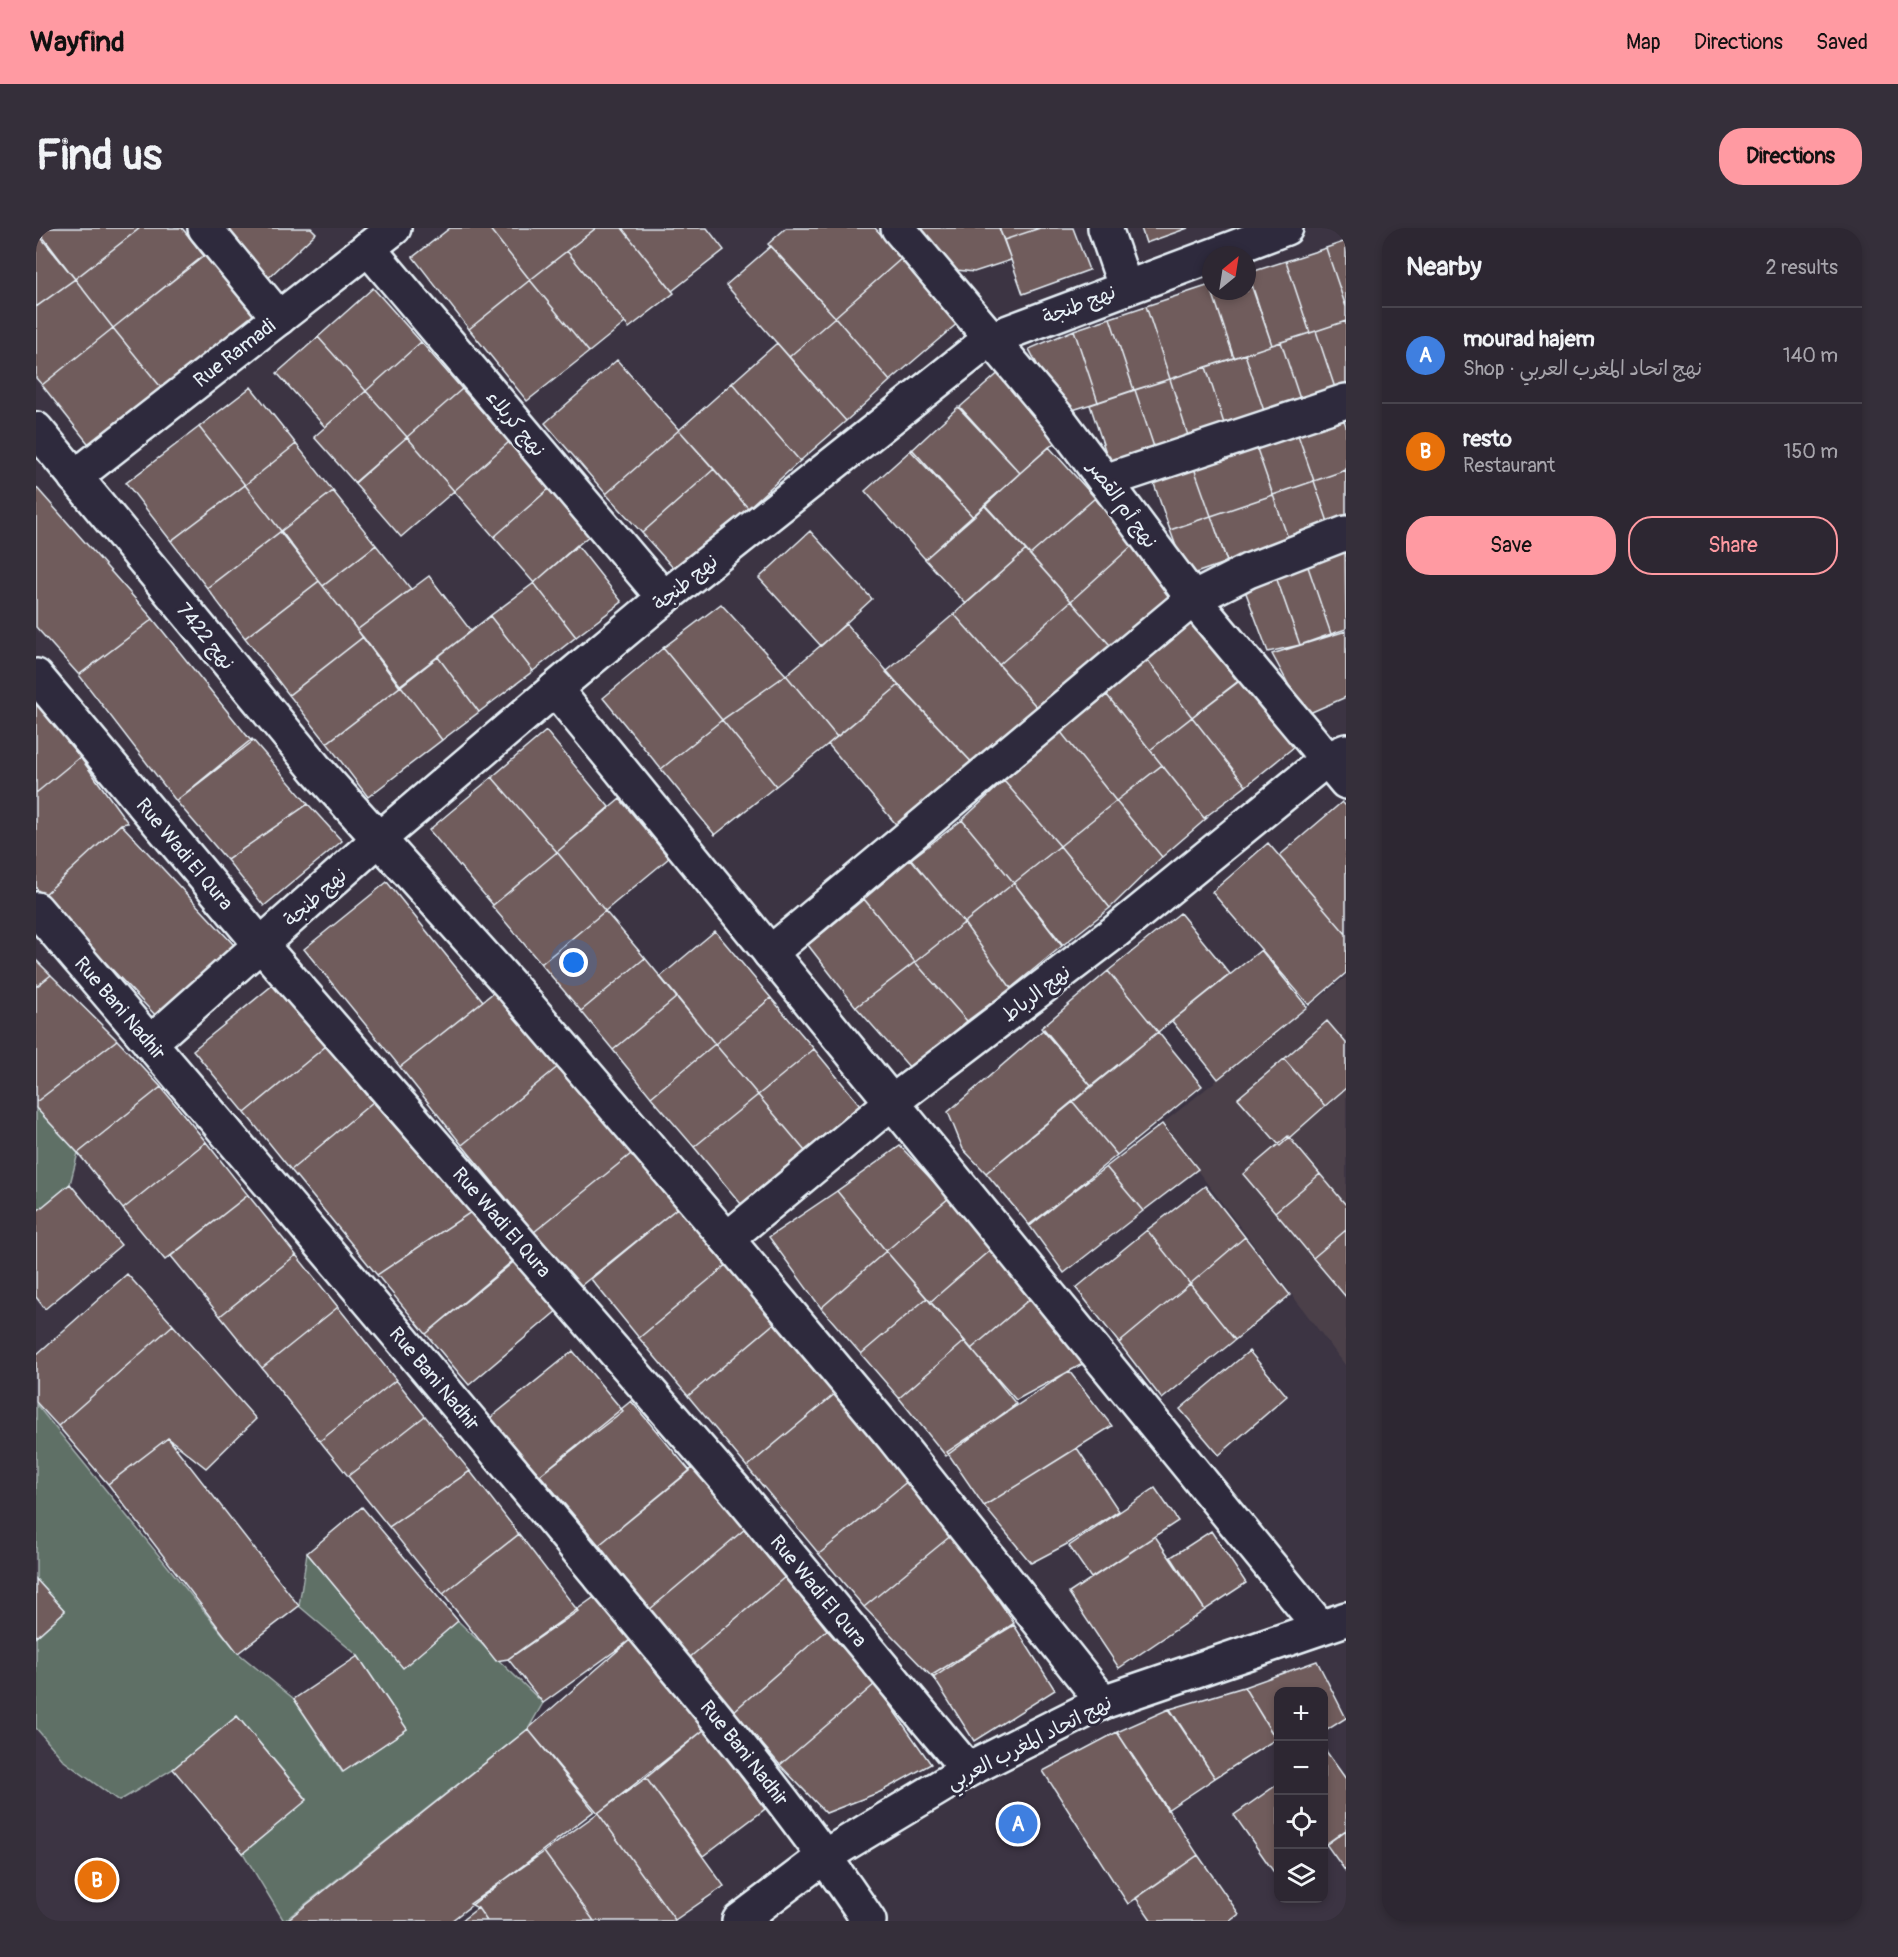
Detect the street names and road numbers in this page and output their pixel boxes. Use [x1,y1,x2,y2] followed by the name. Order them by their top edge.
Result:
[1039,279,1120,331] street label: نهج طنجة
[189,313,281,393] street label: Rue Ramadi
[480,385,551,462] street label: نهج كربلاء
[1080,454,1163,554] street label: نهج أم القصر
[648,549,724,617] street label: نهج طنجة
[170,598,240,675] street label: نهج 7422
[131,793,238,915] street label: Rue Wadi El Qura
[279,862,353,933] street label: نهج طنجة
[69,951,171,1065] street label: Rue Bani Nadhir
[997,960,1076,1028] street label: نهج الرباط
[447,1162,556,1283] street label: Rue Wadi El Qura
[384,1322,485,1436] street label: Rue Bani Nadhir
[765,1530,872,1652] street label: Rue Wadi El Qura
[942,1690,1119,1799] street label: نهج اتحاد المغرب العربي
[695,1695,794,1811] street label: Rue Bani Nadhir

